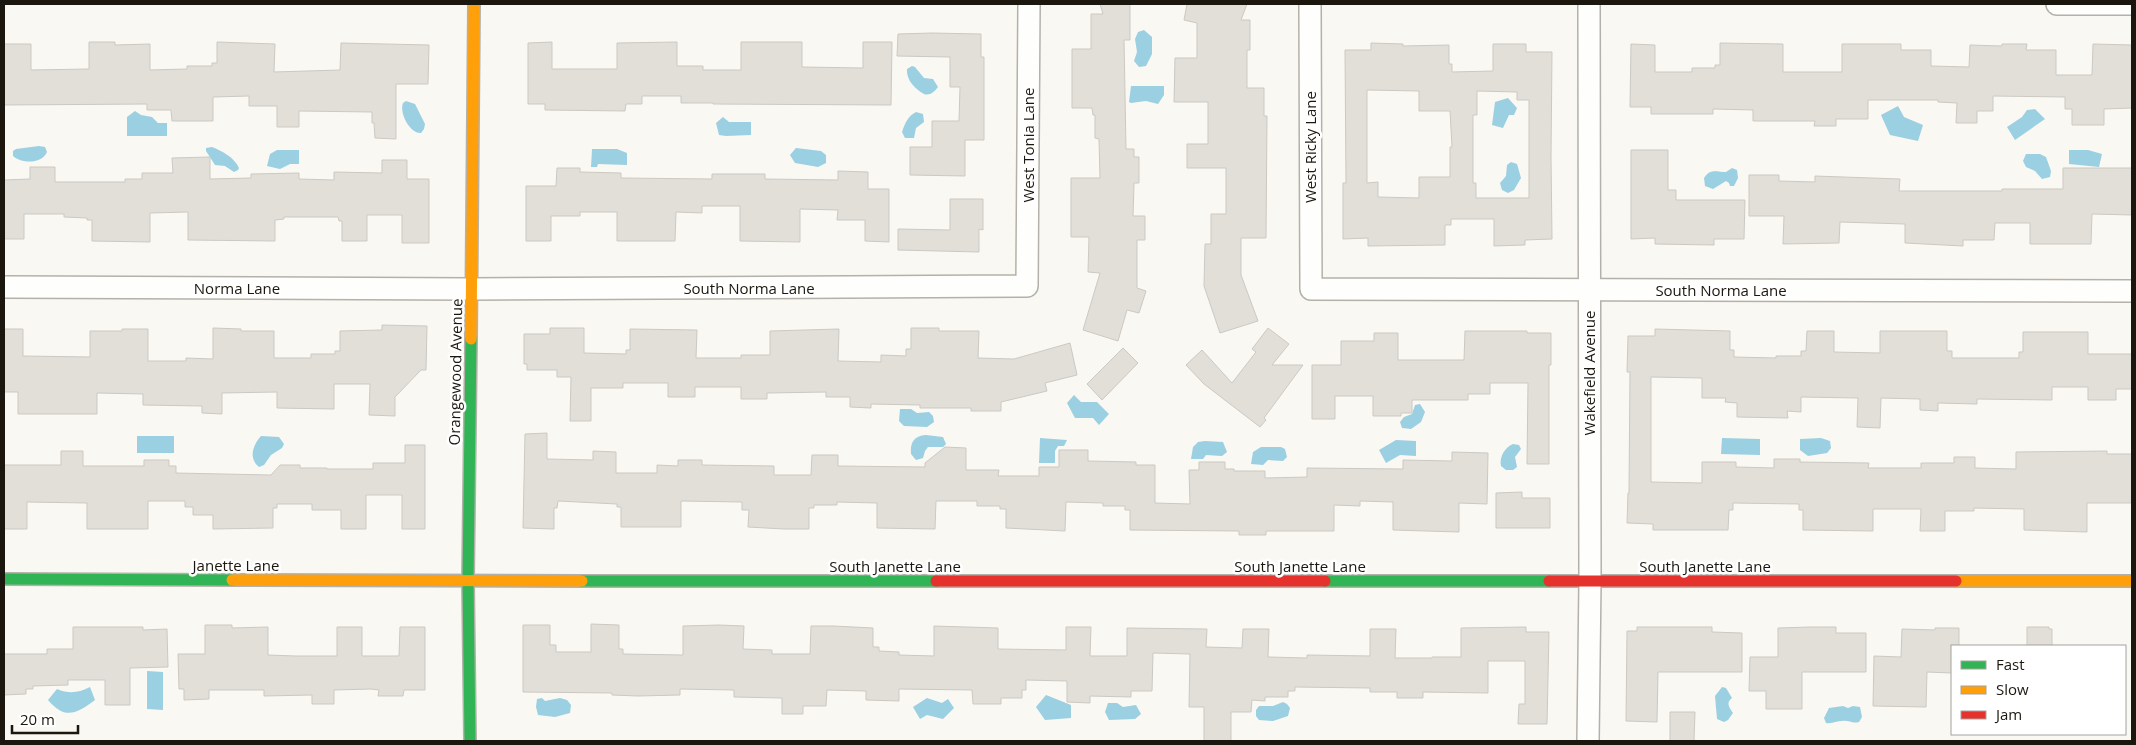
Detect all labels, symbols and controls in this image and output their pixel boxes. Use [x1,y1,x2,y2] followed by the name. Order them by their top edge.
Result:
[1018,88,1038,202] street label: West Tonia Lane
[1300,91,1320,203] street label: West Ricky Lane
[194,278,280,298] street label: Norma Lane
[683,278,815,298] street label: South Norma Lane
[1655,280,1787,300] street label: South Norma Lane
[444,298,466,446] street label: Orangewood Avenue
[1579,311,1599,435] street label: Wakefield Avenue
[191,555,279,575] street label: Janette Lane
[829,556,961,576] street label: South Janette Lane
[1234,556,1366,576] street label: South Janette Lane
[1639,556,1771,576] street label: South Janette Lane
[1951,645,2126,735] legend
[1996,654,2025,674] text: Fast
[1996,679,2029,699] text: Slow
[12,702,79,734] scale bar
[1994,704,2022,724] text: Jam
[20,709,55,729] text: 20 m

